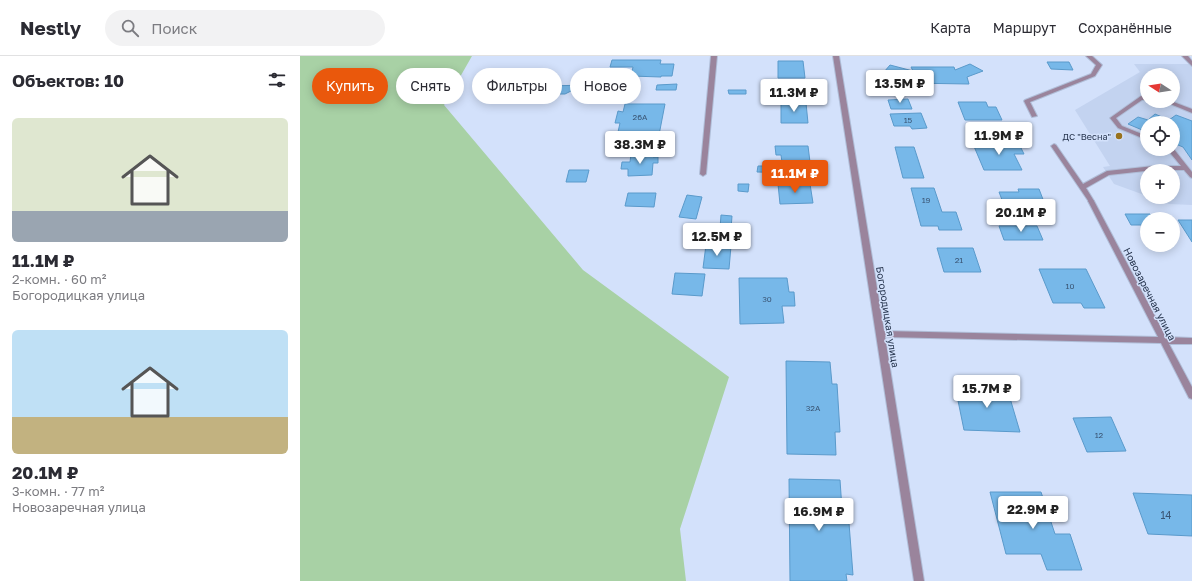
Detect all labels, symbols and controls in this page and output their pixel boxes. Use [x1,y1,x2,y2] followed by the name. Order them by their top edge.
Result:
[105,10,385,46] search box
[20,16,81,39] text: Nestly
[119,17,141,39] icon: search
[151,19,197,37] text: Поиск
[930,19,971,36] text: Карта
[993,19,1056,36] text: Маршрут
[1078,19,1172,36] text: Сохранённые
[312,68,388,104] chip: Купить
[396,68,464,104] chip: Снять
[472,68,562,104] chip: Фильтры
[570,68,641,104] chip: Новое
[1140,68,1180,108] north arrow
[1140,68,1180,252] map controls
[266,69,288,91] icon: filters
[12,70,124,91] text: Объектов: 10
[863,70,937,104] pin: 13.5M ₽
[875,75,925,91] text: 13.5M ₽
[757,79,831,113] pin: 11.3M ₽
[769,84,819,100] text: 11.3M ₽
[633,112,648,122] house number: 26А
[904,115,913,125] house number: 15
[1140,116,1180,156] button: locate
[962,122,1036,156] pin: 11.9M ₽
[974,127,1024,143] text: 11.9M ₽
[603,131,677,165] pin: 38.3M ₽
[1062,131,1111,142] place label: ДС "Весна"
[1114,131,1124,141] marker: ДС "Весна"
[614,136,666,152] text: 38.3M ₽
[114,144,186,216] icon: home
[758,160,832,194] pin: 11.1M ₽
[1140,164,1180,204] button: +
[771,165,819,181] text: 11.1M ₽
[922,195,931,205] house number: 19
[984,199,1058,233] pin: 20.1M ₽
[996,204,1046,220] text: 20.1M ₽
[1140,212,1180,252] button: −
[680,223,754,257] pin: 12.5M ₽
[692,228,742,244] text: 12.5M ₽
[1121,245,1179,343] street label: Новозаречная улица
[12,250,75,271] text: 11.1M ₽
[955,255,963,265] house number: 21
[874,266,902,368] street label: Богородицкая улица
[12,271,106,287] text: 2-комн. · 60 m²
[1066,281,1074,291] house number: 10
[12,287,145,303] text: Богородицкая улица
[762,294,772,304] house number: 30
[114,356,186,428] icon: home
[950,375,1024,409] pin: 15.7M ₽
[962,380,1012,396] text: 15.7M ₽
[806,403,821,413] house number: 32А
[1095,430,1104,440] house number: 12
[12,462,78,483] text: 20.1M ₽
[12,483,104,499] text: 3-комн. · 77 m²
[996,496,1070,530] pin: 22.9M ₽
[782,498,856,532] pin: 16.9M ₽
[12,499,146,515] text: Новозаречная улица
[1007,501,1059,517] text: 22.9M ₽
[794,503,844,519] text: 16.9M ₽
[1161,509,1171,521] house number: 14

